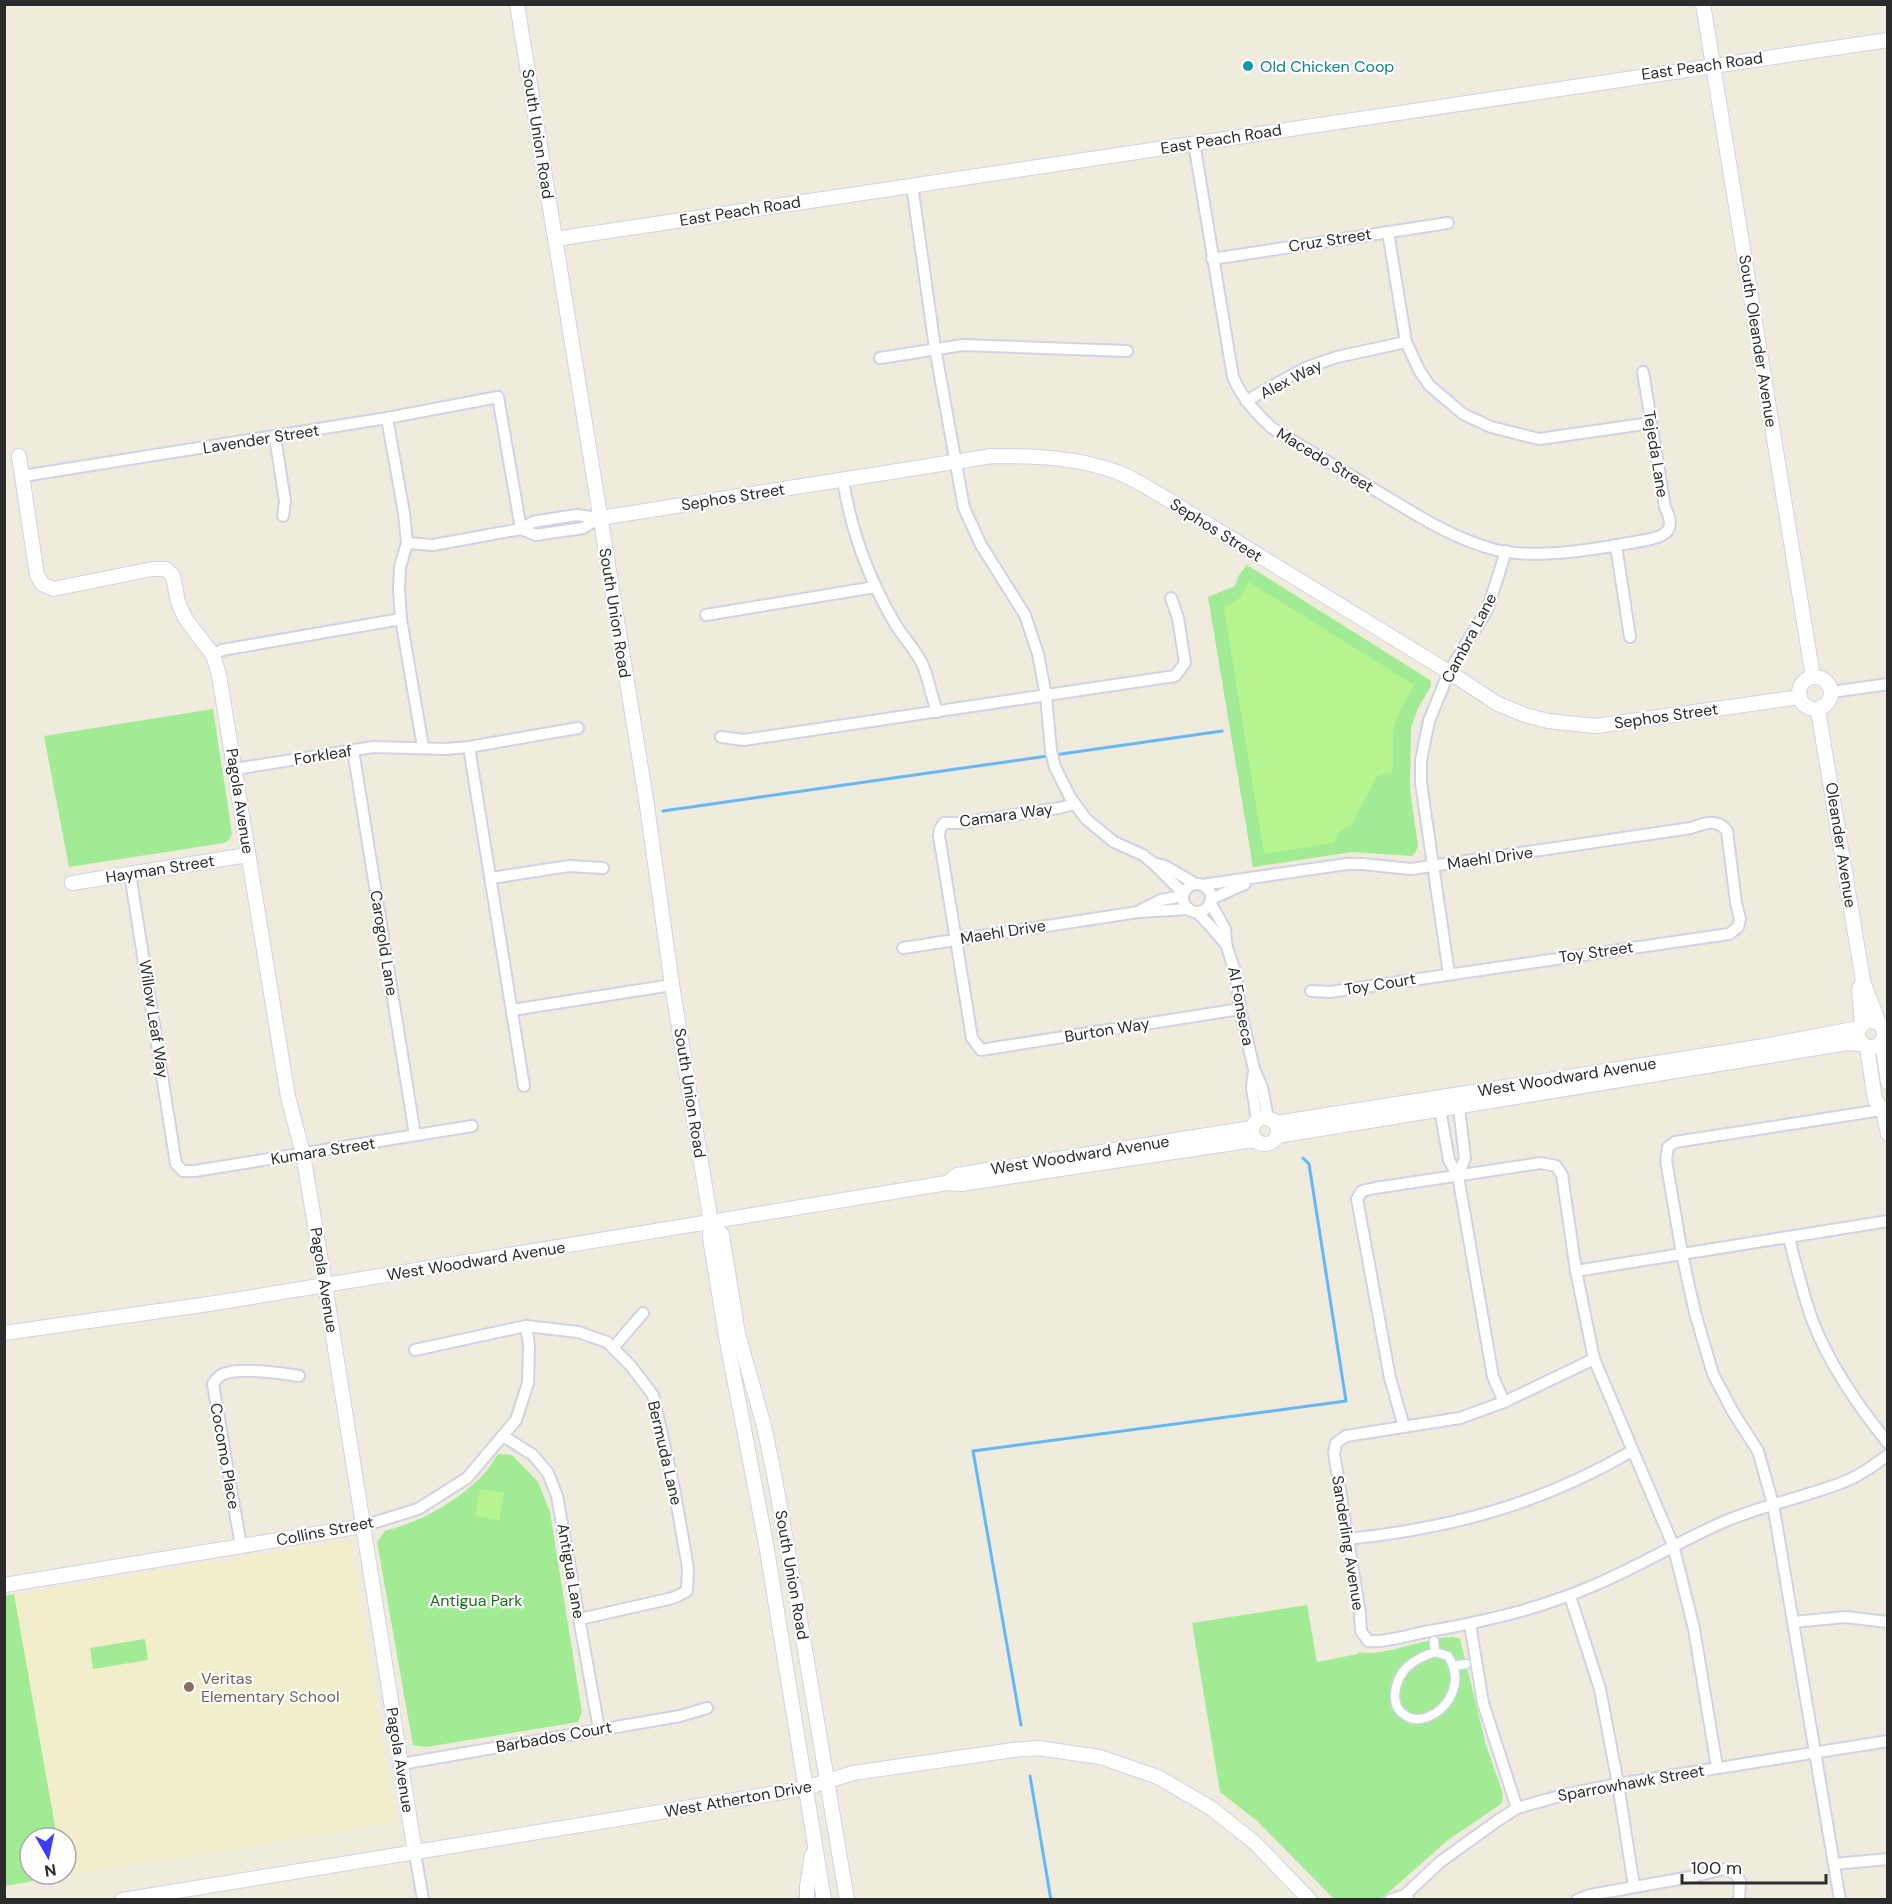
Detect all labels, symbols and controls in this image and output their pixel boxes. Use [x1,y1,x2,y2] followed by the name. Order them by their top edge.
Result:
[1640,47,1764,85] street label: East Peach Road
[1260,56,1394,77] place label: Old Chicken Coop
[1241,59,1255,73] marker: Old Chicken Coop
[517,67,559,201] street label: South Union Road
[1159,119,1283,159] street label: East Peach Road
[678,191,802,231] street label: East Peach Road
[1287,223,1373,257] street label: Cruz Street
[1734,253,1782,429] street label: South Oleander Avenue
[1256,354,1326,404] street label: Alex Way
[1639,409,1673,499] street label: Tejeda Lane
[201,419,321,459] street label: Lavender Street
[1273,423,1377,497] street label: Macedo Street
[680,478,786,516] street label: Sephos Street
[1166,493,1266,567] street label: Sephos Street
[594,546,636,680] street label: South Union Road
[1437,589,1501,687] street label: Cambra Lane
[1613,698,1719,734] street label: Sephos Street
[292,740,354,770] street label: Forkleaf
[221,747,259,855] street label: Pagola Avenue
[1821,781,1861,909] street label: Oleander Avenue
[958,798,1054,832] street label: Camara Way
[1446,842,1534,874] street label: Maehl Drive
[104,850,216,888] street label: Hayman Street
[365,889,403,997] street label: Carogold Lane
[959,915,1047,949] street label: Maehl Drive
[1557,936,1635,968] street label: Toy Street
[134,958,174,1080] street label: Willow Leaf Way
[1223,965,1259,1047] street label: Al Fonseca
[1343,968,1417,1000] street label: Toy Court
[1063,1013,1151,1047] street label: Burton Way
[669,1026,711,1160] street label: South Union Road
[1476,1053,1658,1101] street label: West Woodward Avenue
[989,1131,1171,1179] street label: West Woodward Avenue
[269,1132,377,1170] street label: Kumara Street
[305,1226,343,1334] street label: Pagola Avenue
[385,1237,567,1285] street label: West Woodward Avenue
[643,1399,687,1507] street label: Bermuda Lane
[205,1401,245,1511] street label: Cocomo Place
[1327,1474,1369,1612] street label: Sanderling Avenue
[770,1508,814,1642] street label: South Union Road
[275,1511,375,1551] street label: Collins Street
[552,1522,590,1620] street label: Antigua Lane
[430,1590,522,1611] park label: Antigua Park
[201,1668,339,1707] place label: Veritas Elementary School
[182,1680,196,1694] marker: Veritas Elementary School
[381,1706,419,1814] street label: Pagola Avenue
[495,1716,613,1758] street label: Barbados Court
[1556,1760,1706,1806] street label: Sparrowhawk Street
[663,1776,813,1822] street label: West Atherton Drive
[18,1826,78,1886] north arrow
[1682,1847,1826,1885] scale bar
[1691,1856,1742,1880] text: 100 m
[43,1859,58,1882] text: N

